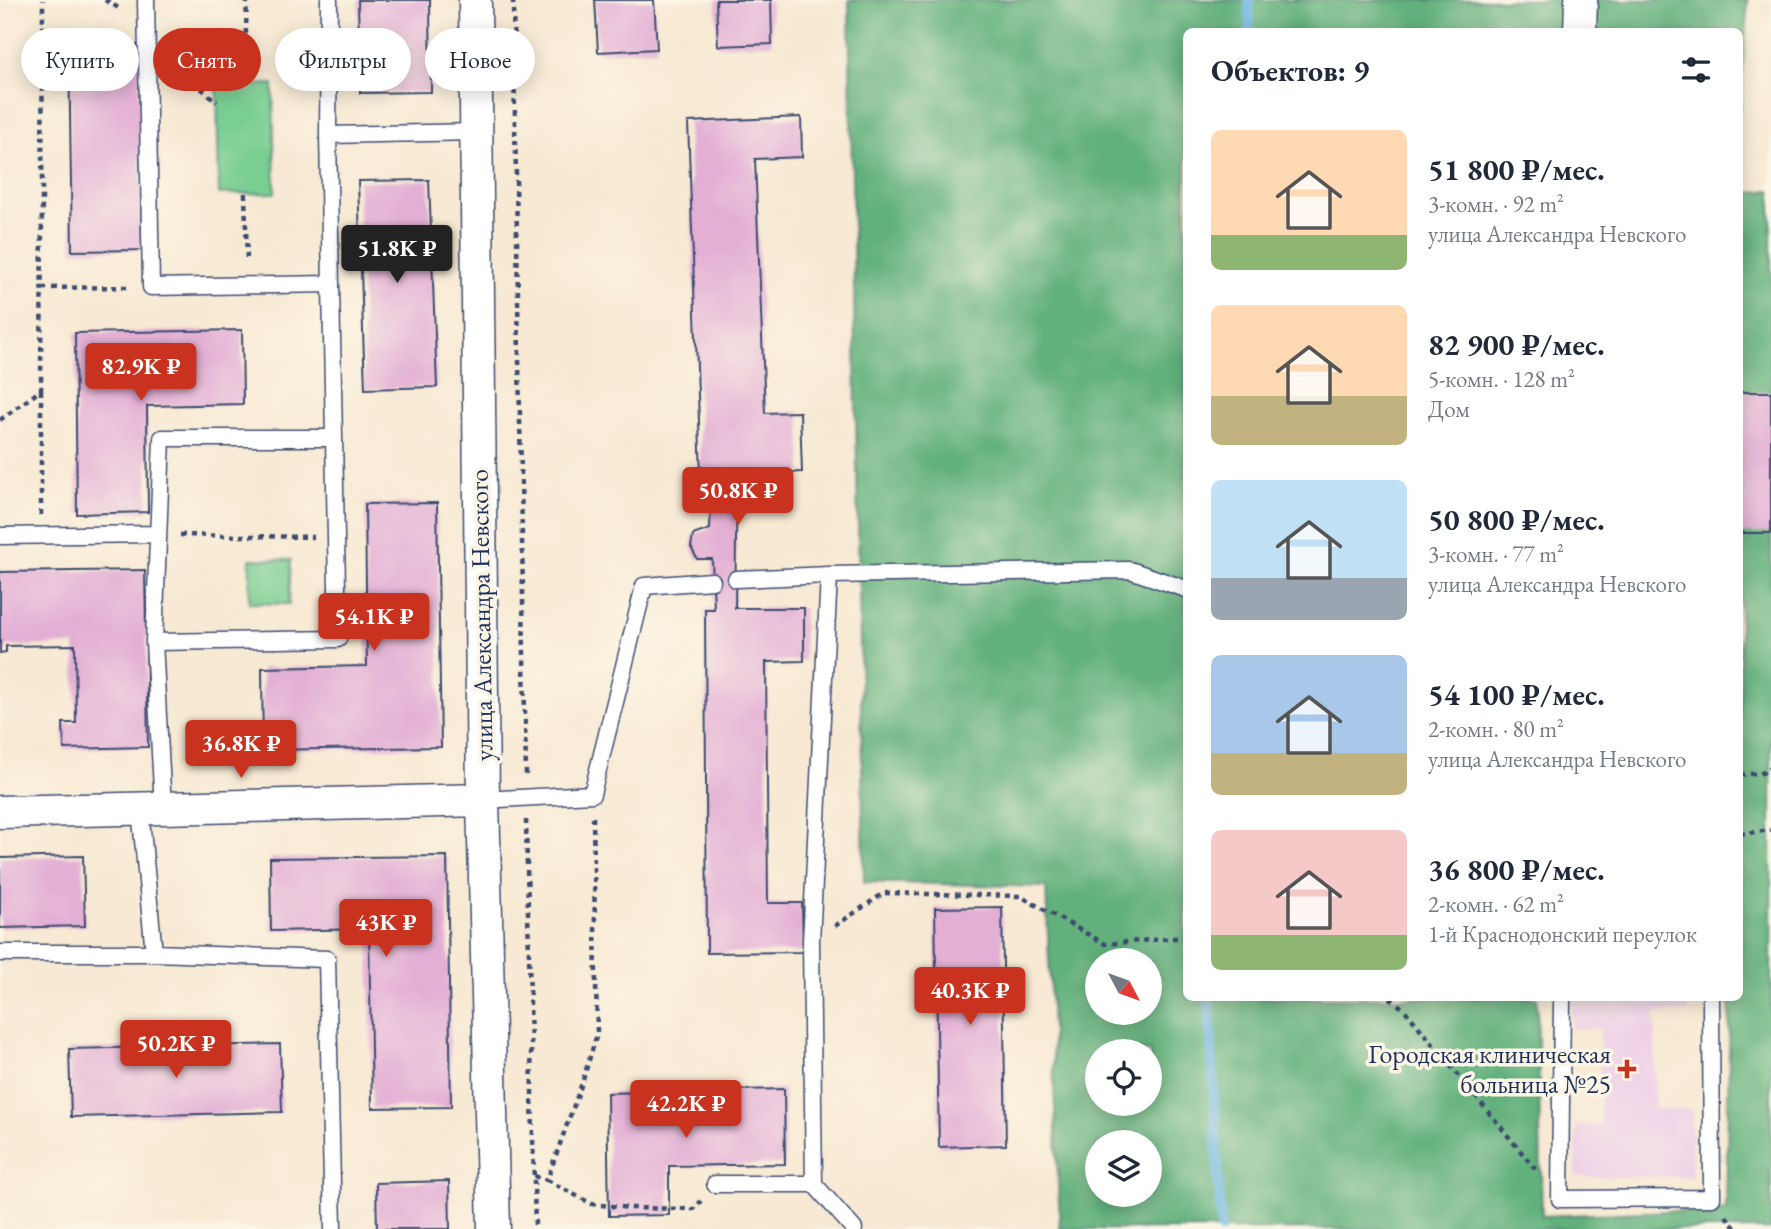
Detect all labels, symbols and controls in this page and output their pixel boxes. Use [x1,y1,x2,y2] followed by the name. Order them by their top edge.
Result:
[21,28,139,91] chip: Купить
[153,28,261,91] chip: Снять
[275,28,411,91] chip: Фильтры
[425,28,535,91] chip: Новое
[1211,51,1369,90] text: Объектов: 9
[1677,51,1715,89] icon: filters
[1428,150,1605,189] text: 51 800 ₽/мес.
[1267,158,1351,242] icon: home
[1428,189,1564,219] text: 3-комн. · 92 m²
[1428,219,1687,249] text: улица Александра Невского
[332,226,462,285] pin: 51.8K ₽
[357,233,437,263] text: 51.8K ₽
[1428,325,1605,364] text: 82 900 ₽/мес.
[1267,333,1351,417] icon: home
[76,344,206,403] pin: 82.9K ₽
[101,351,181,381] text: 82.9K ₽
[1428,364,1575,394] text: 5-комн. · 128 m²
[1428,394,1470,424] text: Дом
[673,468,803,527] pin: 50.8K ₽
[461,469,501,761] street label: улица Александра Невского
[698,475,778,505] text: 50.8K ₽
[1428,500,1605,539] text: 50 800 ₽/мес.
[1267,508,1351,592] icon: home
[1428,539,1564,569] text: 3-комн. · 77 m²
[1428,569,1687,599] text: улица Александра Невского
[309,594,439,653] pin: 54.1K ₽
[334,601,414,631] text: 54.1K ₽
[1428,675,1605,714] text: 54 100 ₽/мес.
[1267,683,1351,767] icon: home
[1428,714,1564,744] text: 2-комн. · 80 m²
[176,720,306,780] pin: 36.8K ₽
[201,728,281,758] text: 36.8K ₽
[1428,744,1687,774] text: улица Александра Невского
[1428,850,1605,889] text: 36 800 ₽/мес.
[1267,858,1351,942] icon: home
[1428,889,1564,919] text: 2-комн. · 62 m²
[337,900,435,959] pin: 43K ₽
[355,907,417,937] text: 43K ₽
[1428,919,1697,949] text: 1-й Краснодонский переулок
[1085,948,1162,1026] north arrow
[1085,948,1162,1207] map controls
[905,968,1035,1027] pin: 40.3K ₽
[930,975,1010,1005] text: 40.3K ₽
[111,1020,241,1080] pin: 50.2K ₽
[136,1028,216,1058] text: 50.2K ₽
[1368,1037,1611,1101] place label: Городская клиническая больница №25
[1085,1039,1162,1116] button: locate
[1617,1059,1637,1079] marker: Городская клиническая больница №25
[621,1080,751,1140] pin: 42.2K ₽
[646,1088,726,1118] text: 42.2K ₽
[1085,1130,1162,1207] button: layers

